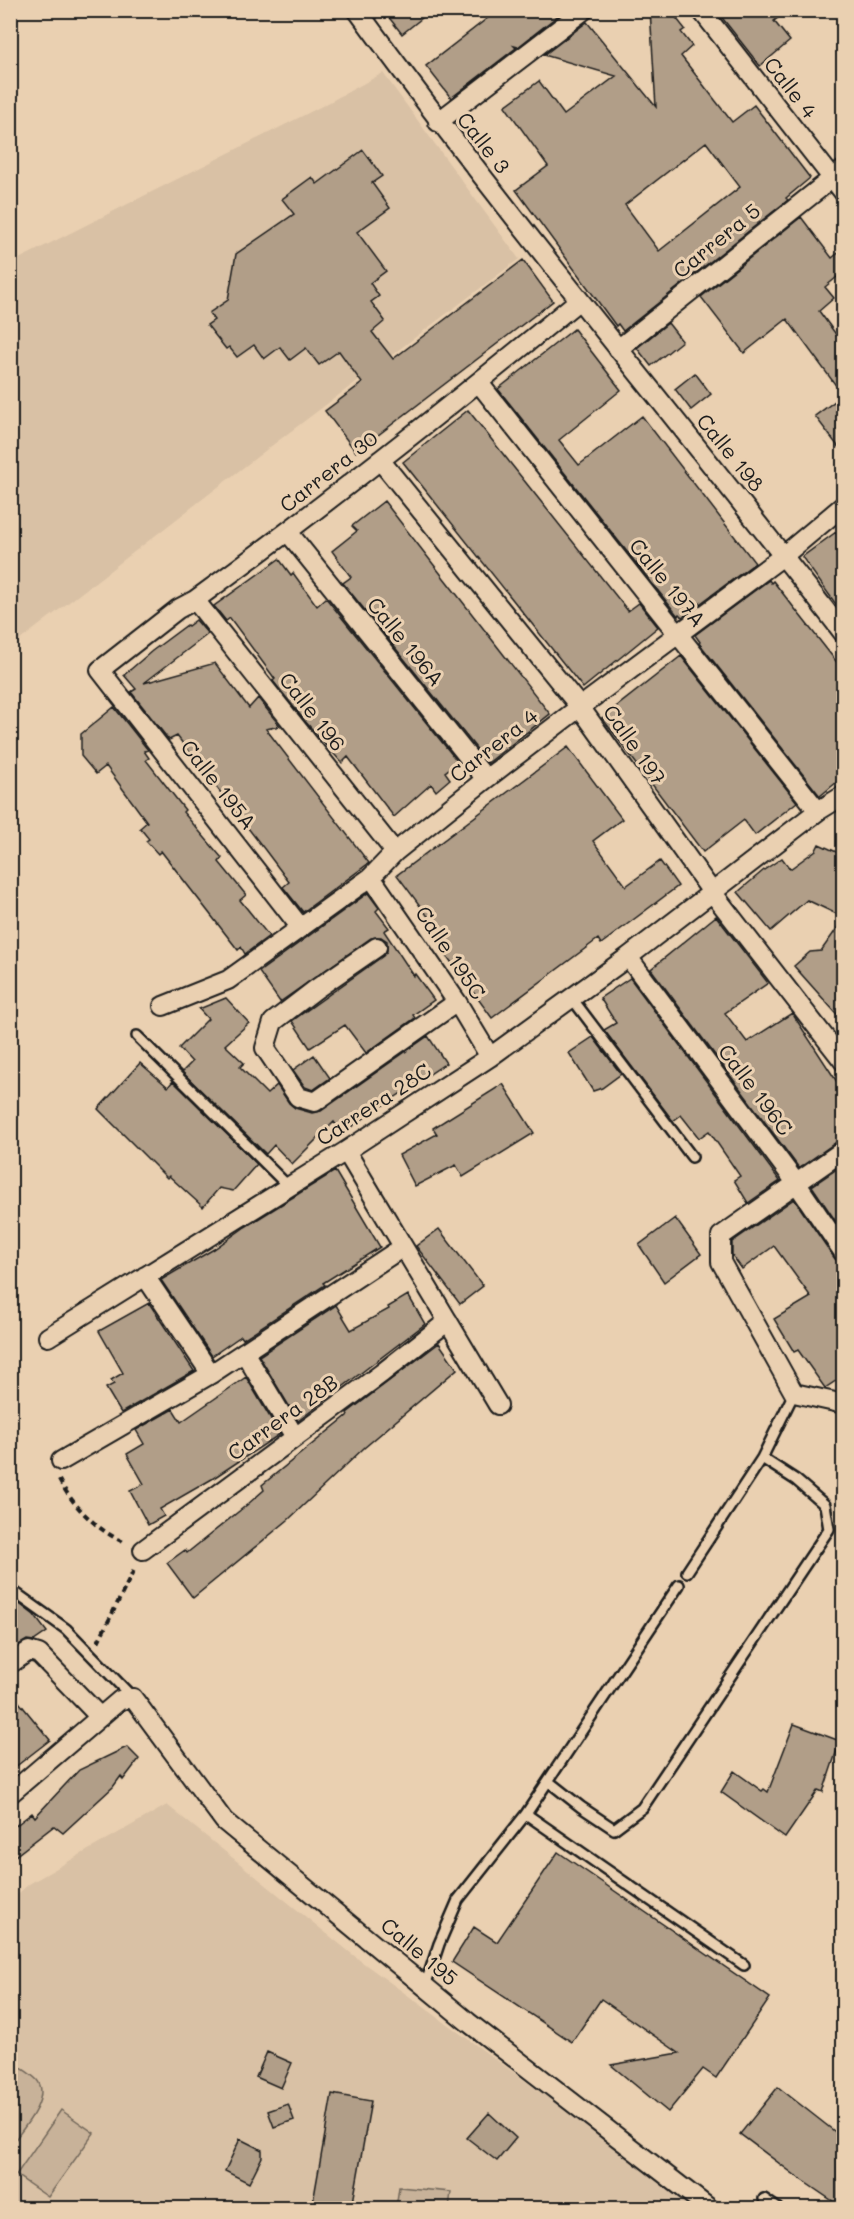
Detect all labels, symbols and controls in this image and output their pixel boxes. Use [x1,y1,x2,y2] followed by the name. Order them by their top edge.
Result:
[759,51,824,124] street label: Calle 4
[452,106,517,178] street label: Calle 3
[667,196,765,283] street label: Carrera 5
[691,407,771,497] street label: Calle 198
[273,424,383,518] street label: Carrera 30
[624,532,712,632] street label: Calle 197A
[362,591,450,691] street label: Calle 196A
[274,666,352,756] street label: Calle 196
[598,699,673,789] street label: Calle 197
[443,701,543,788] street label: Carrera 4
[176,734,263,835] street label: Calle 195A
[410,900,492,1004] street label: Calle 195C
[713,1038,799,1140] street label: Calle 196C
[311,1056,436,1151] street label: Carrera 28C
[222,1368,343,1466] street label: Carrera 28B
[376,1911,464,1991] street label: Calle 195

